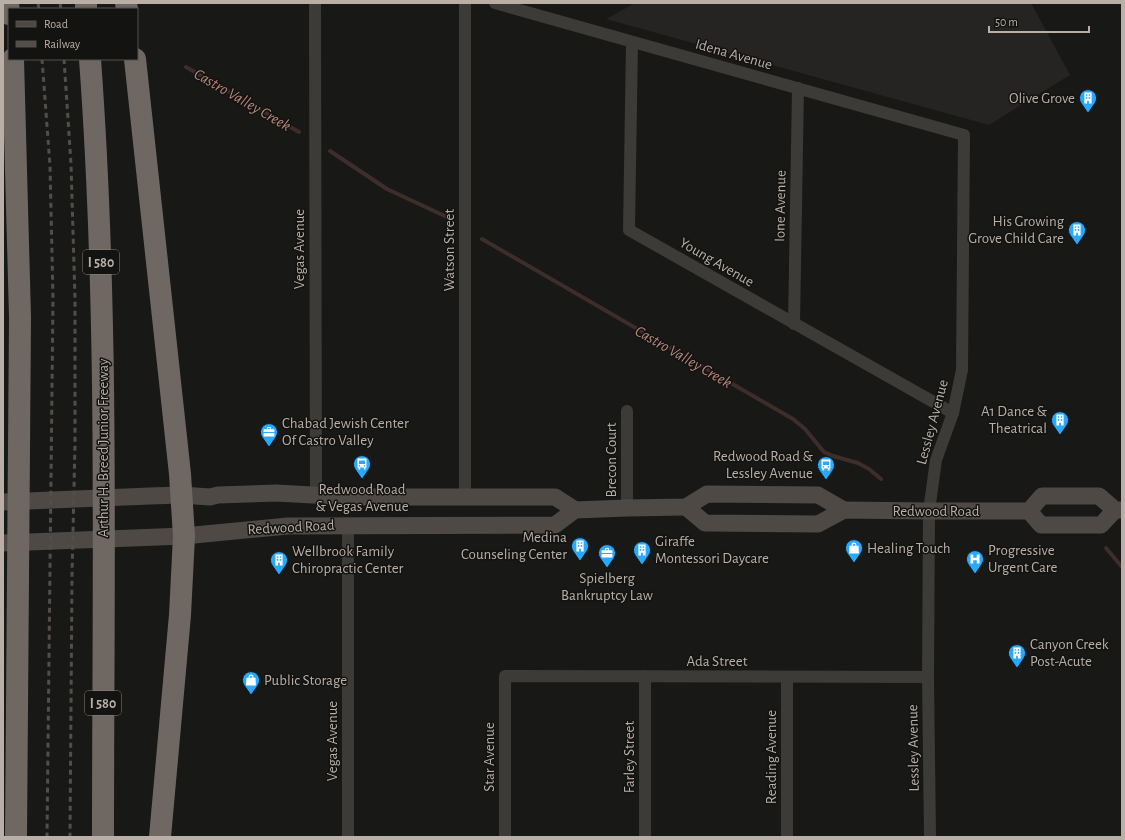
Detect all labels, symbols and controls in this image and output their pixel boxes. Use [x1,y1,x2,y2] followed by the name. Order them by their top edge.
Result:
[8,8,138,60] legend
[989,8,1089,34] scale bar
[995,16,1018,28] text: 50 m
[44,18,68,30] text: Road
[694,36,774,73] street label: Idena Avenue
[44,38,80,51] text: Railway
[191,66,294,134] water label: Castro Valley Creek
[1078,88,1098,113] building icon: Olive Grove
[1009,91,1075,106] place label: Olive Grove
[772,170,789,242] street label: Ione Avenue
[442,208,457,291] street label: Watson Street
[292,209,307,289] street label: Vegas Avenue
[968,214,1065,246] place label: His Growing Grove Child Care
[1067,220,1087,245] building icon: His Growing Grove Child Care
[677,235,757,290] street label: Young Avenue
[83,250,119,274] road number: I 580
[632,323,735,391] water label: Castro Valley Creek
[96,358,111,537] street label: Arthur H. Breed Junior Freeway
[914,378,951,466] street label: Lessley Avenue
[981,404,1048,436] place label: A1 Dance & Theatrical
[1050,410,1070,435] building icon: A1 Dance & Theatrical
[282,416,409,448] place label: Chabad Jewish Center Of Castro Valley
[259,422,279,447] office icon: Chabad Jewish Center Of Castro Valley
[604,422,619,497] street label: Brecon Court
[713,449,814,481] place label: Redwood Road & Lessley Avenue
[352,454,372,479] bus stop icon: Redwood Road & Vegas Avenue
[816,455,836,480] bus stop icon: Redwood Road & Lessley Avenue
[315,482,409,514] place label: Redwood Road & Vegas Avenue
[892,504,980,519] street label: Redwood Road
[247,518,335,537] street label: Redwood Road
[461,530,567,562] place label: Medina Counseling Center
[655,534,769,566] place label: Giraffe Montessori Daycare
[570,536,590,561] building icon: Medina Counseling Center
[844,538,864,563] shop icon: Healing Touch
[632,540,652,565] building icon: Giraffe Montessori Daycare
[867,541,951,556] place label: Healing Touch
[597,543,617,568] office icon: Spielberg Bankruptcy Law
[988,543,1058,575] place label: Progressive Urgent Care
[292,544,404,576] place label: Wellbrook Family Chiropractic Center
[965,549,985,574] hospital icon: Progressive Urgent Care
[269,550,289,575] building icon: Wellbrook Family Chiropractic Center
[561,571,653,603] place label: Spielberg Bankruptcy Law
[1030,637,1109,669] place label: Canyon Creek Post-Acute
[1007,643,1027,668] building icon: Canyon Creek Post-Acute
[687,654,748,669] street label: Ada Street
[241,670,261,695] shop icon: Public Storage
[264,673,347,688] place label: Public Storage
[85,691,121,715] road number: I 580
[325,701,340,781] street label: Vegas Avenue
[905,704,922,792] street label: Lessley Avenue
[764,710,779,804] street label: Reading Avenue
[622,721,637,793] street label: Farley Street
[482,722,497,792] street label: Star Avenue

